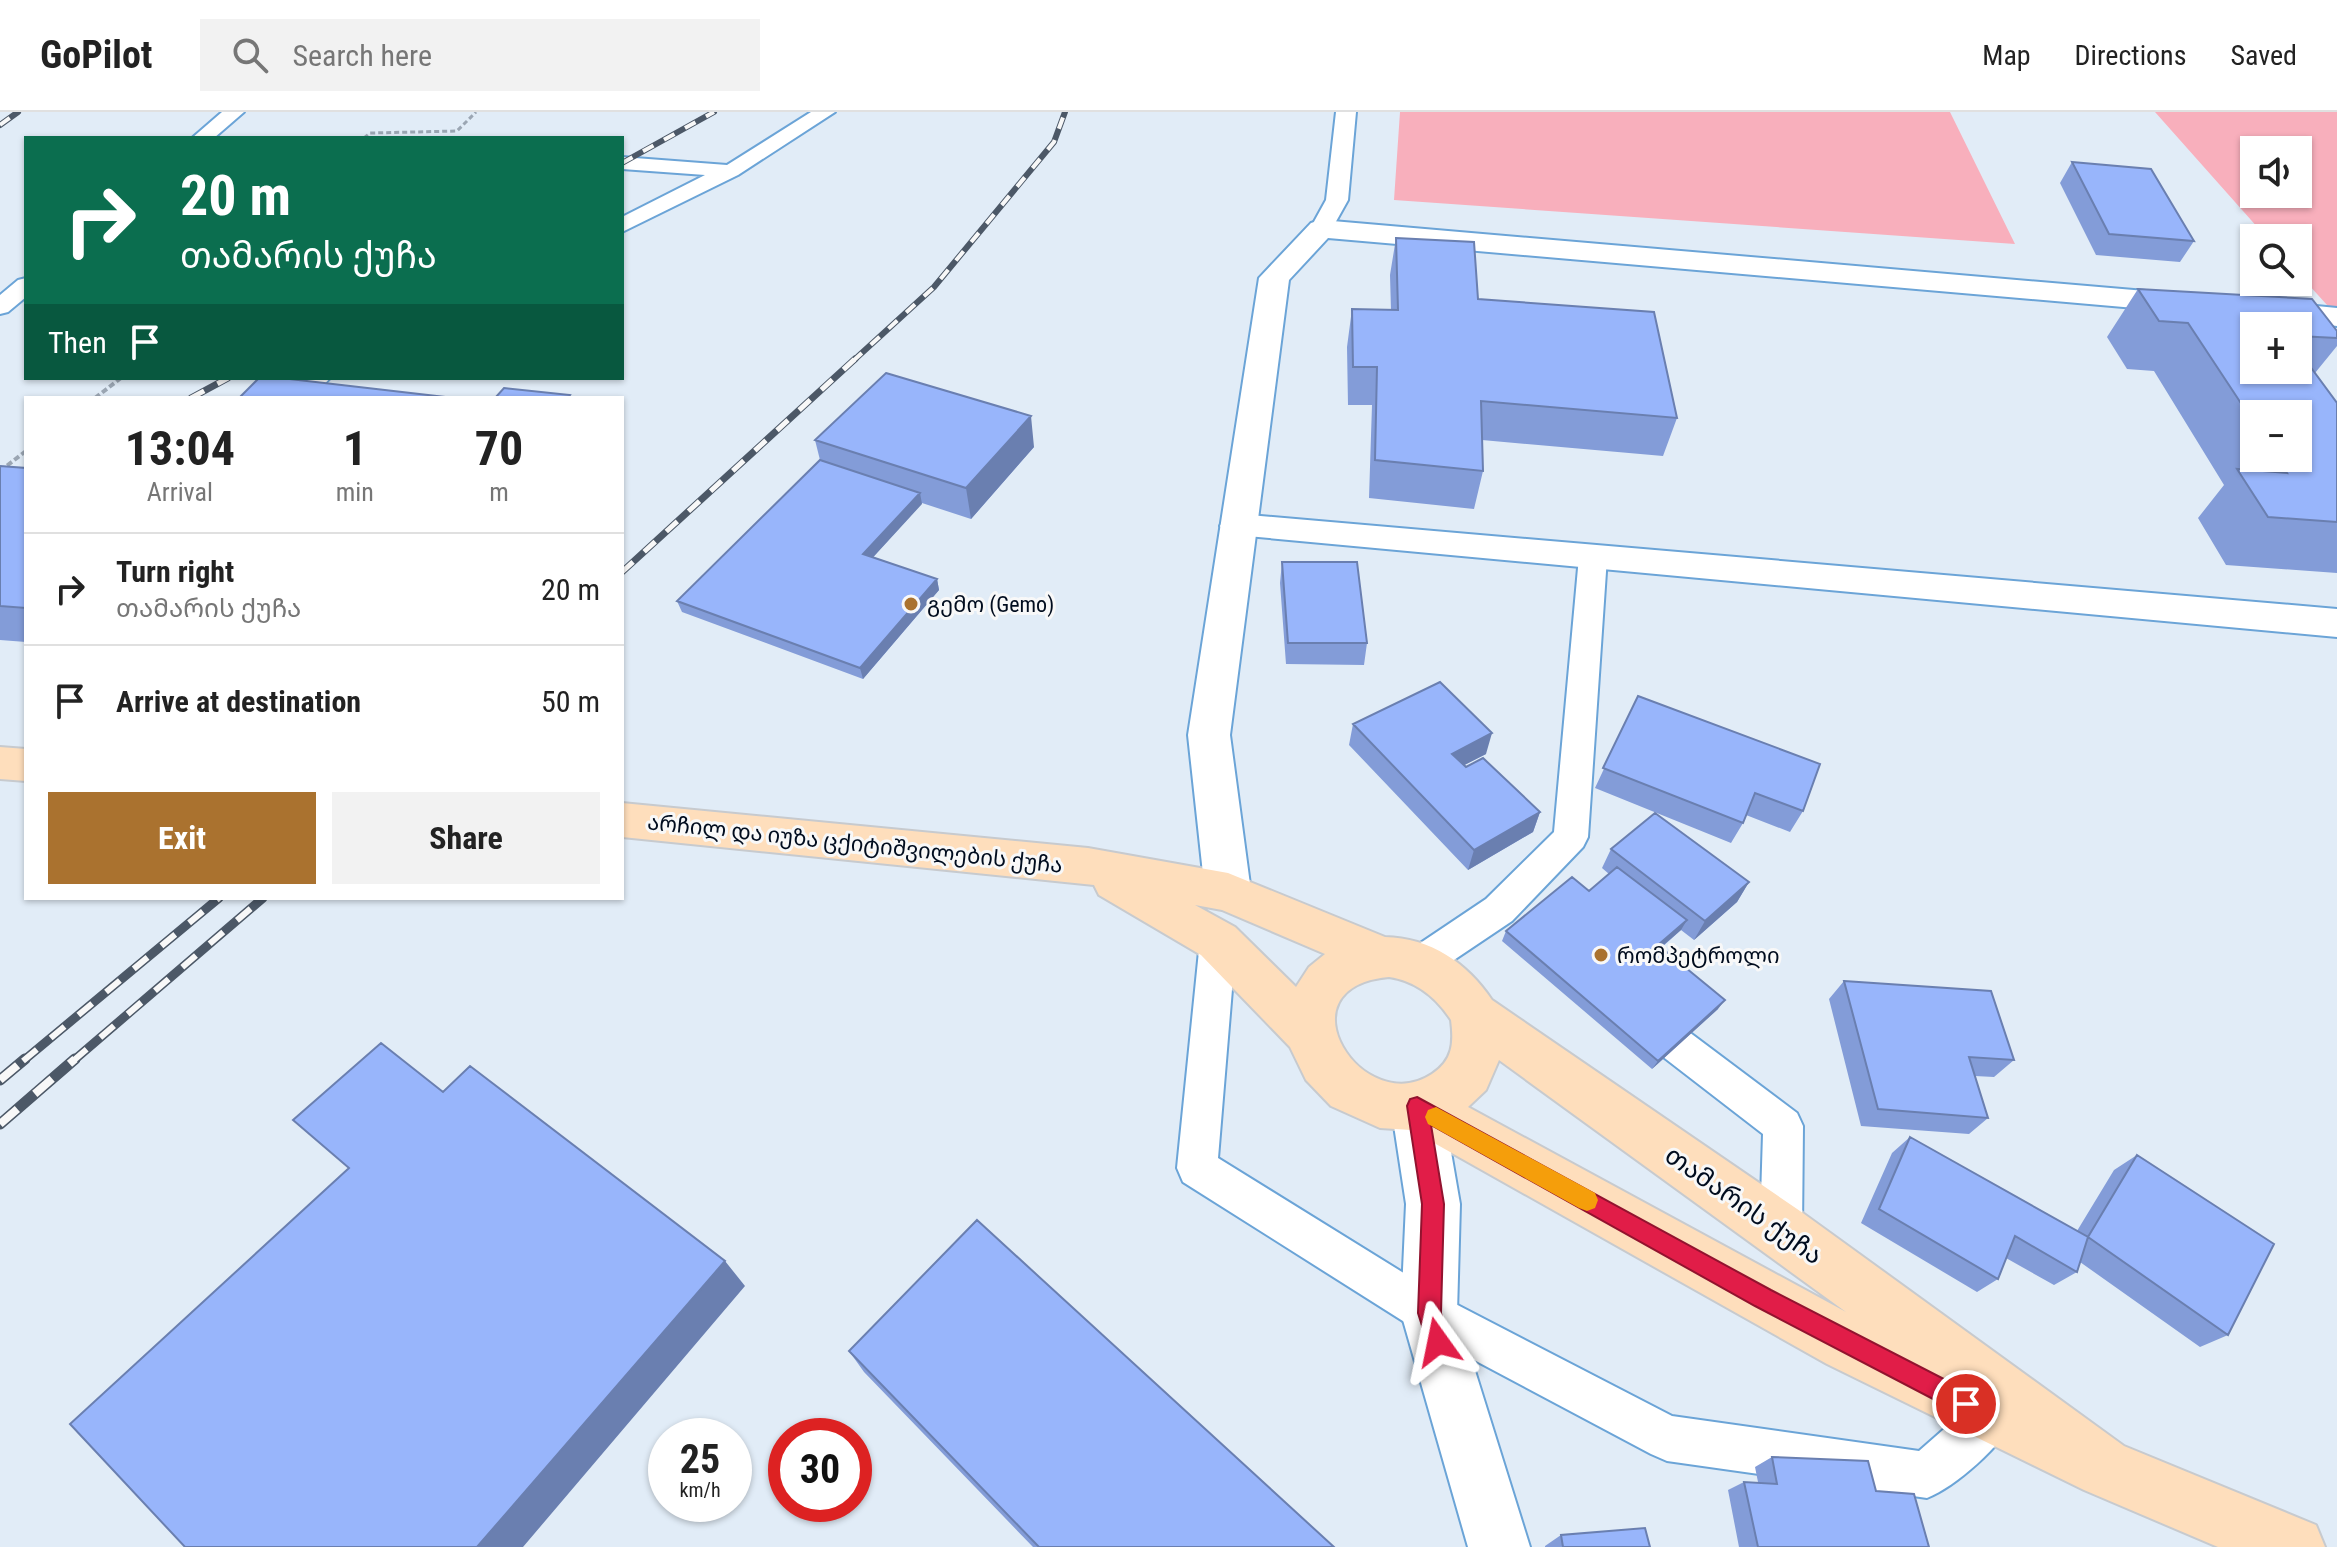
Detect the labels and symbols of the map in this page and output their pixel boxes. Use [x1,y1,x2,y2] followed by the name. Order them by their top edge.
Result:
[927,592,1054,618] place label: გემო (Gemo)
[902,595,920,613] marker: გემო (Gemo)
[646,809,1064,879] street label: არჩილ და იუზა ცქიტიშვილების ქუჩა
[1617,943,1780,969] place label: რომპეტროლი
[1592,946,1610,964] marker: რომპეტროლი
[1659,1140,1829,1270] street label: თამარის ქუჩა
[1396,1300,1480,1384] position arrow
[1932,1370,2000,1438] pin
[768,1418,872,1522] speed limit sign: 30

